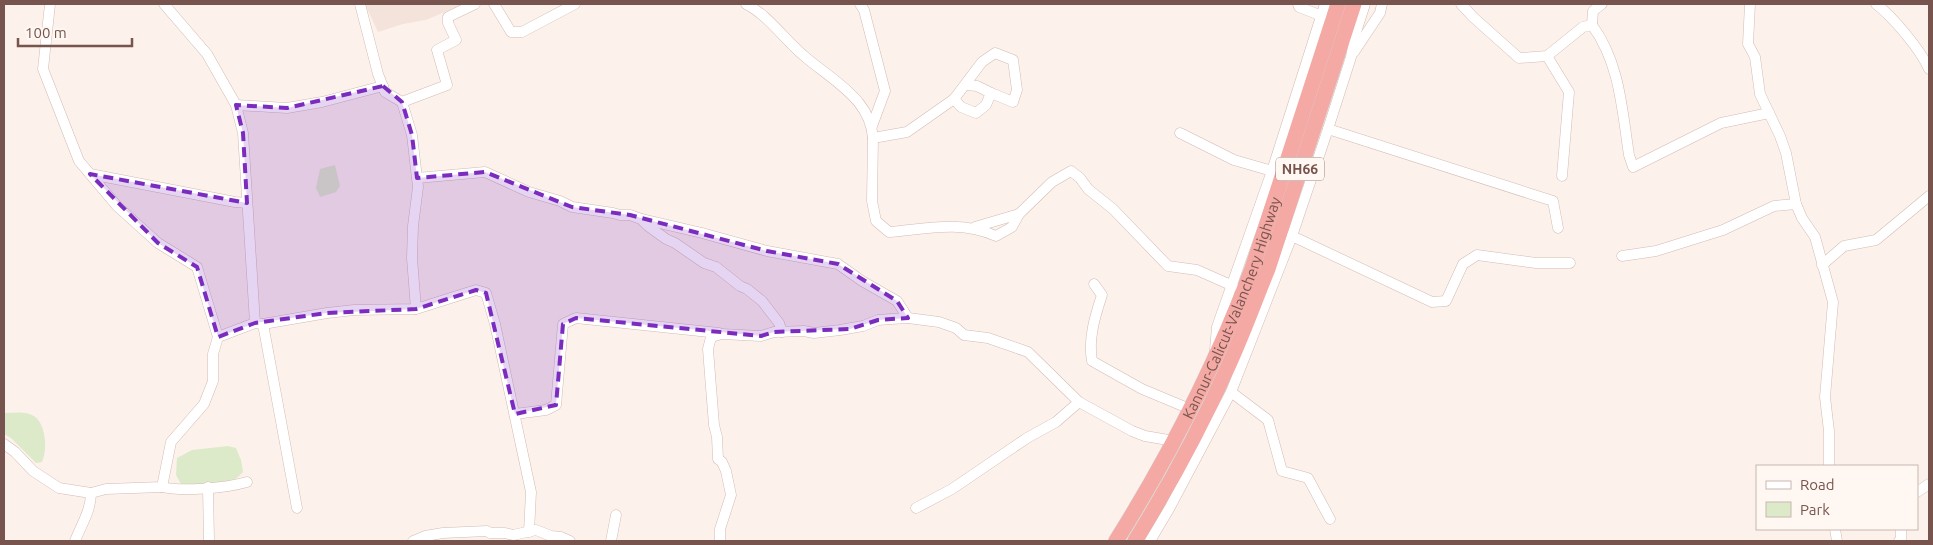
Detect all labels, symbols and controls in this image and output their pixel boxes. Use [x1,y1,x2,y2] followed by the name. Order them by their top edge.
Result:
[18,15,131,47] scale bar
[25,24,67,41] text: 100 m
[1276,157,1324,180] road number: NH66
[1179,195,1283,421] street label: Kannur-Calicut-Valanchery Highway
[1756,465,1918,530] legend
[1800,476,1835,493] text: Road
[1800,501,1830,518] text: Park

